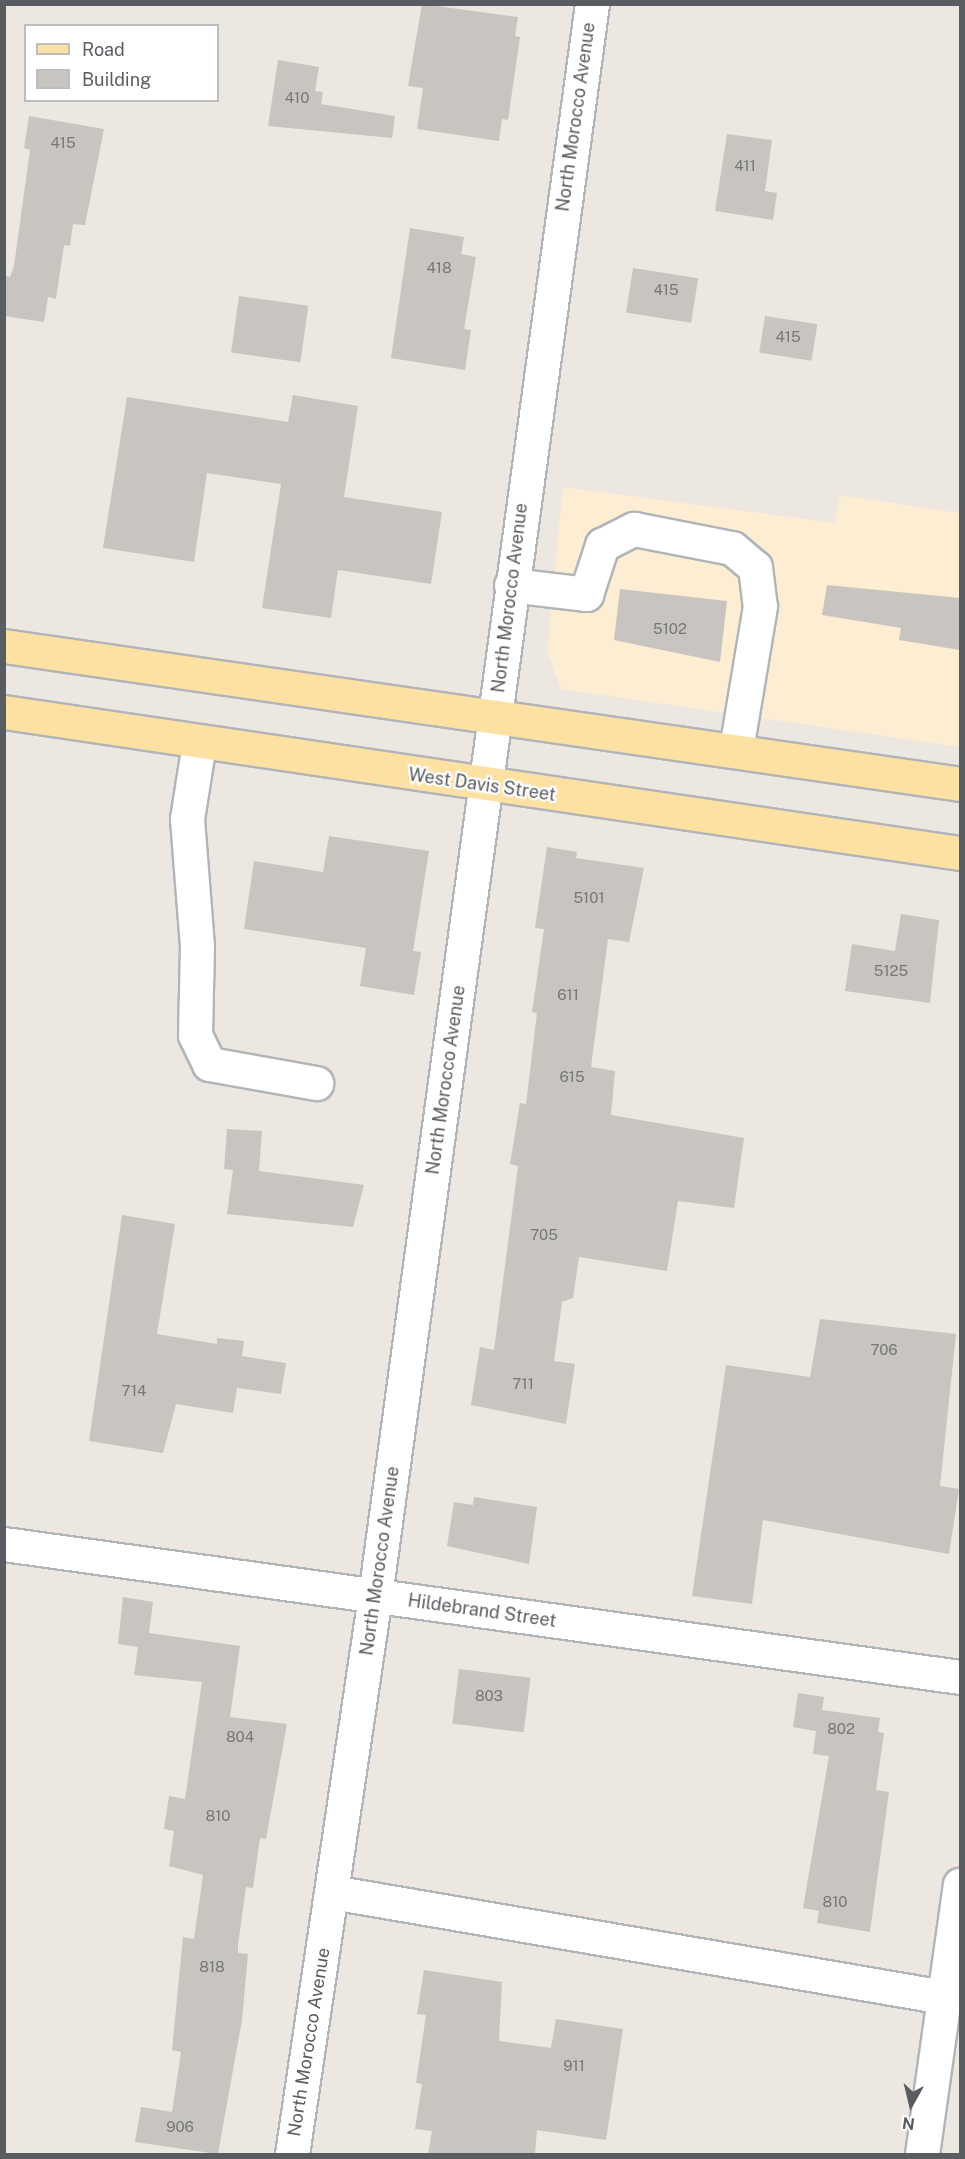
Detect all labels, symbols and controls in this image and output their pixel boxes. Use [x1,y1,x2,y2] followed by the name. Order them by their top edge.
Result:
[552,21,600,213] street label: North Morocco Avenue
[24,24,219,102] legend
[82,39,125,60] text: Road
[82,69,151,90] text: Building
[285,89,309,107] house number: 410
[50,134,76,152] house number: 415
[734,157,756,175] house number: 411
[426,259,452,277] house number: 418
[653,281,679,299] house number: 415
[775,328,801,346] house number: 415
[488,502,532,694] street label: North Morocco Avenue
[653,620,687,638] house number: 5102
[407,764,557,806] street label: West Davis Street
[574,889,604,907] house number: 5101
[874,962,908,980] house number: 5125
[422,984,470,1176] street label: North Morocco Avenue
[557,986,579,1004] house number: 611
[559,1068,585,1086] house number: 615
[530,1226,558,1244] house number: 705
[870,1341,898,1359] house number: 706
[512,1375,534,1393] house number: 711
[122,1382,146,1400] house number: 714
[356,1465,404,1657] street label: North Morocco Avenue
[406,1590,558,1632] street label: Hildebrand Street
[475,1687,503,1705] house number: 803
[827,1720,855,1738] house number: 802
[226,1728,254,1746] house number: 804
[206,1807,230,1825] house number: 810
[823,1893,847,1911] house number: 810
[283,1946,335,2138] street label: North Morocco Avenue
[199,1958,225,1976] house number: 818
[563,2057,585,2075] house number: 911
[881,2075,941,2135] north arrow
[901,2113,916,2134] text: N
[166,2118,194,2136] house number: 906

